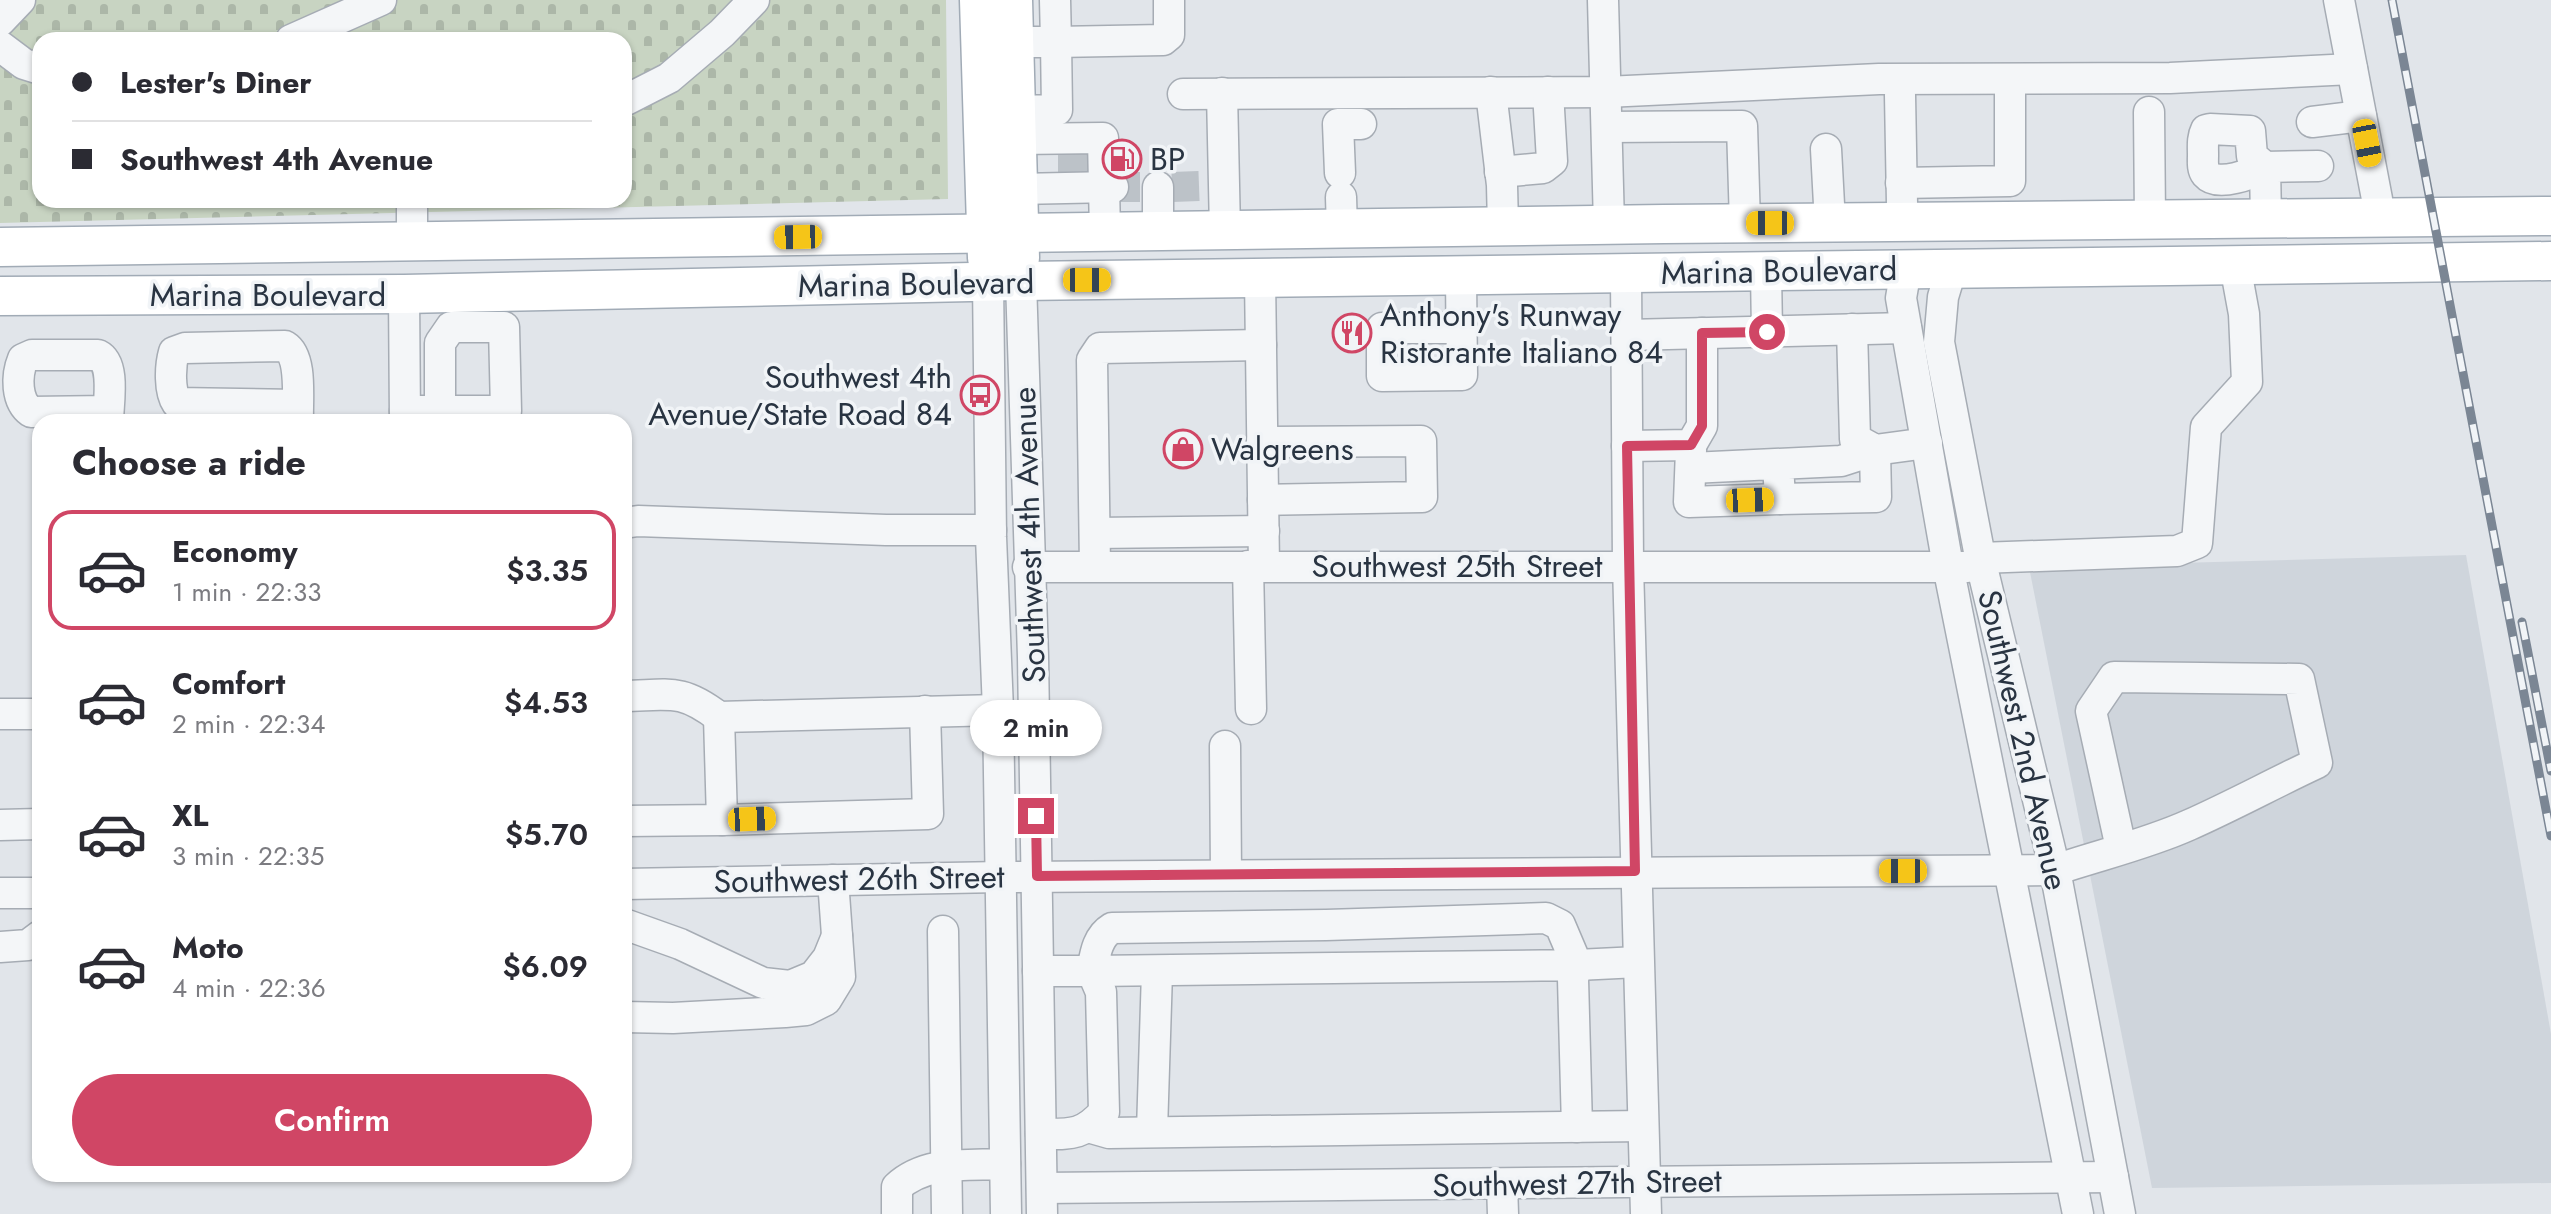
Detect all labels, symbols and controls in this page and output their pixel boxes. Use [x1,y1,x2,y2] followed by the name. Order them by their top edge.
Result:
[120,61,312,104] text: Lester's Diner
[2351,117,2383,169] car
[1150,136,1185,182] place label: BP
[120,138,433,181] text: Southwest 4th Avenue
[1101,138,1143,180] fuel station icon: BP
[1746,211,1794,235] car
[774,225,822,249] car
[1660,246,1898,296] street label: Marina Boulevard
[797,259,1035,309] street label: Marina Boulevard
[1063,268,1111,292] car
[150,272,386,318] street label: Marina Boulevard
[1380,292,1663,375] place label: Anthony's Runway Ristorante Italiano 84
[1331,312,1373,354] restaurant icon: Anthony's Runway Ristorante Italiano 84
[1749,314,1785,350] route start
[648,354,952,437] place label: Southwest 4th Avenue/State Road 84
[959,374,1001,416] bus stop icon: Southwest 4th Avenue/State Road 84
[1001,386,1057,684] street label: Southwest 4th Avenue
[1211,426,1354,472] place label: Walgreens
[1162,428,1204,470] shop icon: Walgreens
[72,436,306,488] text: Choose a ride
[1726,487,1774,513] car
[172,530,298,573] text: Economy
[76,534,148,606] icon: car
[1312,543,1603,589] street label: Southwest 25th Street
[506,549,588,592] text: $3.35
[172,573,321,611] text: 1 min · 22:33
[1966,585,2080,895] street label: Southwest 2nd Avenue
[172,662,285,705] text: Comfort
[76,666,148,738] icon: car
[504,681,588,724] text: $4.53
[970,700,1102,756] callout: 2 min
[172,705,325,743] text: 2 min · 22:34
[1003,709,1069,747] text: 2 min
[172,794,208,837] text: XL
[76,798,148,870] icon: car
[1018,798,1054,834] route end
[728,806,776,832] car
[505,813,588,856] text: $5.70
[172,837,324,875] text: 3 min · 22:35
[713,853,1005,905] street label: Southwest 26th Street
[1879,859,1927,883] car
[172,926,244,969] text: Moto
[76,930,148,1002] icon: car
[503,945,588,988] text: $6.09
[172,969,326,1007] text: 4 min · 22:36
[72,1074,592,1166] button: Confirm
[1432,1157,1722,1209] street label: Southwest 27th Street

